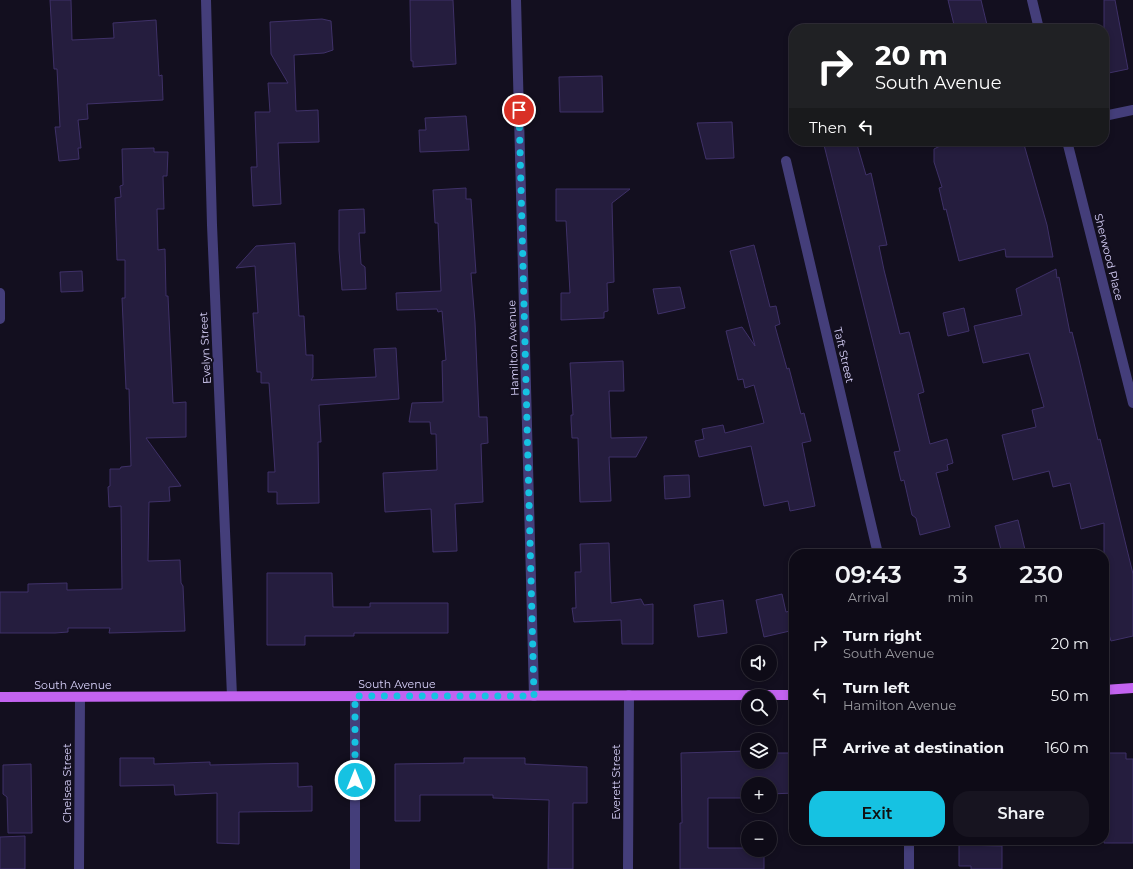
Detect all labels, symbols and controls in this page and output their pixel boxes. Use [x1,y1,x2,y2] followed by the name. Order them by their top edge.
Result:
[875,38,948,72] text: 20 m
[809,40,861,92] icon: right
[875,72,1002,94] text: South Avenue
[502,93,536,127] pin
[508,99,530,121] icon: arrive
[855,116,877,138] icon: left
[809,118,847,137] text: Then
[1091,212,1127,302] street label: Sherwood Place
[504,299,522,396] street label: Hamilton Avenue
[196,311,214,384] street label: Evelyn Street
[831,326,857,385] street label: Taft Street
[835,560,902,589] text: 09:43
[953,560,967,589] text: 3
[1019,560,1063,589] text: 230
[848,589,889,605] text: Arrival
[947,589,974,605] text: min
[1034,589,1048,605] text: m
[843,626,922,645] text: Turn right
[809,632,831,654] icon: right
[1051,634,1089,653] text: 20 m
[741,645,777,857] map controls
[741,645,777,681] button: sound
[843,645,934,661] text: South Avenue
[358,677,436,691] street label: South Avenue
[34,678,112,692] street label: South Avenue
[843,678,910,697] text: Turn left
[809,684,831,706] icon: left
[1051,686,1089,705] text: 50 m
[741,689,777,725] button: search
[843,697,956,713] text: Hamilton Avenue
[741,733,777,769] button: layers
[809,736,831,758] icon: arrive
[843,738,1004,757] text: Arrive at destination
[1045,738,1089,757] text: 160 m
[60,743,74,823] street label: Chelsea Street
[609,744,623,820] street label: Everett Street
[334,759,376,801] position arrow
[741,777,777,813] button: +
[809,791,945,837] button: Exit
[953,791,1089,837] button: Share
[741,821,777,857] button: −

